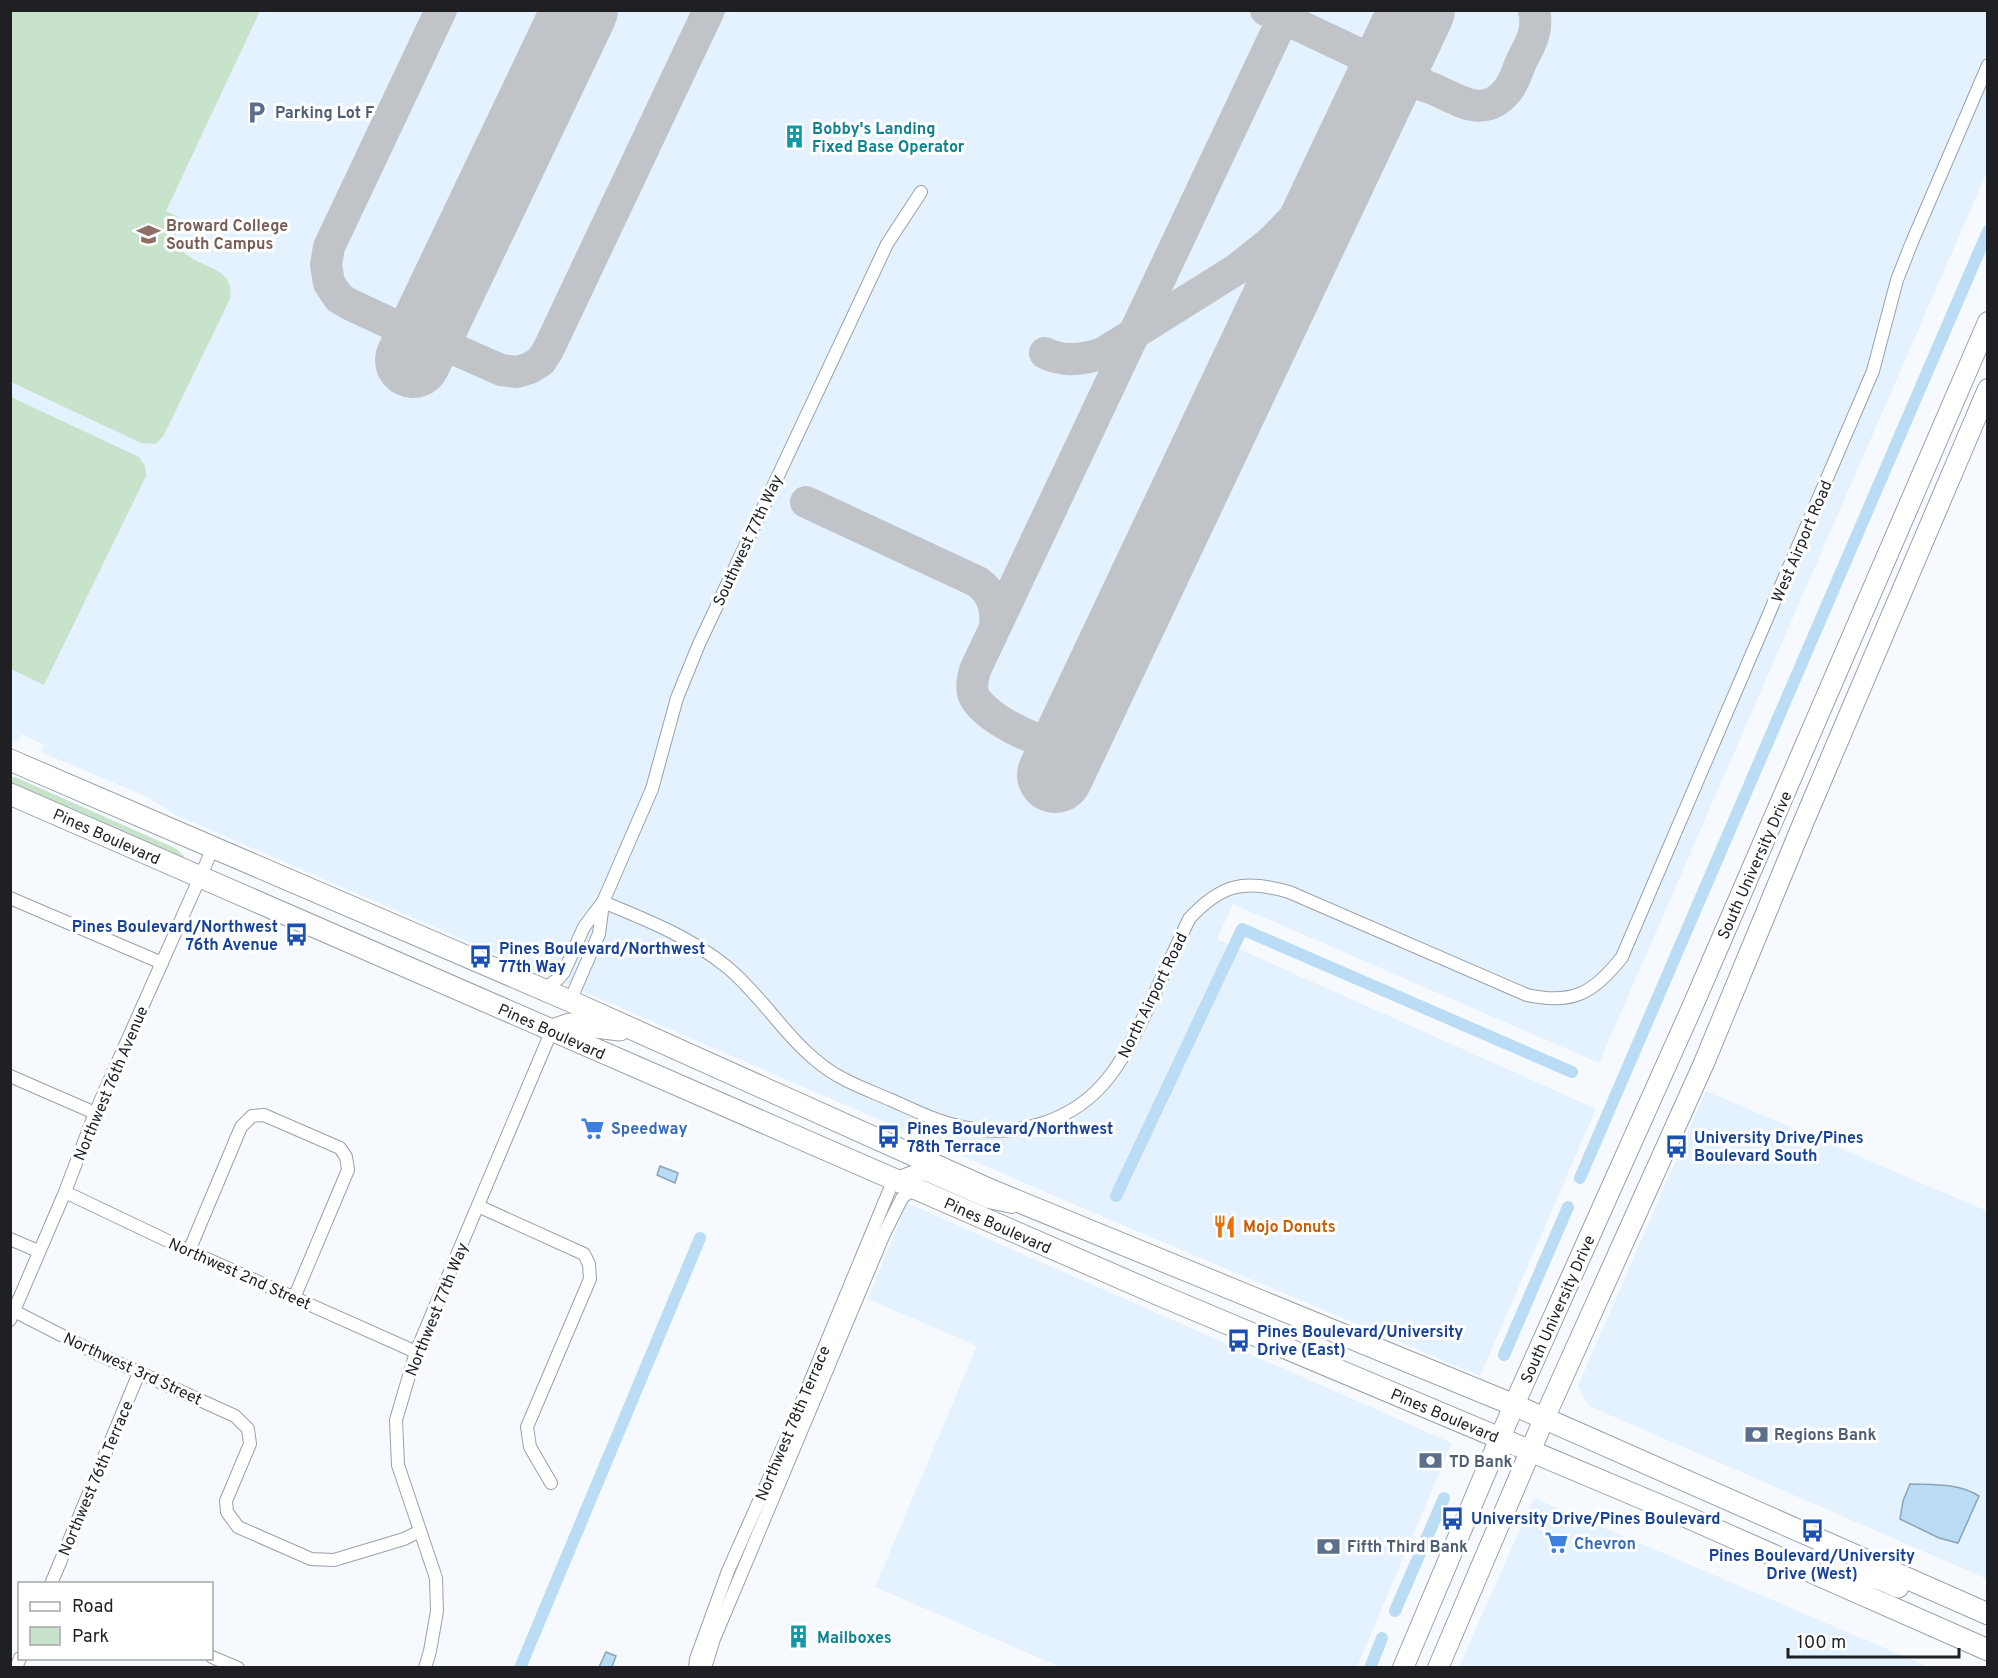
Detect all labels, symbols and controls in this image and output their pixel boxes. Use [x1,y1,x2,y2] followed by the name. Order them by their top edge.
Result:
[244,99,270,125] parking icon: Parking Lot F
[275,104,374,124] place label: Parking Lot F
[812,120,965,158] place label: Bobby's Landing Fixed Base Operator
[781,124,807,150] building icon: Bobby's Landing Fixed Base Operator
[166,217,288,255] place label: Broward College South Campus
[135,221,161,247] school or university icon: Broward College South Campus
[710,472,788,610] street label: Southwest 77th Way
[1768,478,1838,606] street label: West Airport Road
[1714,789,1798,943] street label: South University Drive
[49,805,163,870] street label: Pines Boulevard
[72,918,278,956] place label: Pines Boulevard/Northwest 76th Avenue
[283,922,309,948] bus stop icon: Pines Boulevard/Northwest 76th Avenue
[1115,930,1193,1062] street label: North Airport Road
[499,940,705,978] place label: Pines Boulevard/Northwest 77th Way
[468,944,494,970] bus stop icon: Pines Boulevard/Northwest 77th Way
[494,1000,608,1065] street label: Pines Boulevard
[70,1004,153,1164] street label: Northwest 76th Avenue
[580,1115,606,1141] supermarket icon: Speedway
[611,1120,687,1140] place label: Speedway
[907,1120,1113,1158] place label: Pines Boulevard/Northwest 78th Terrace
[876,1124,902,1150] bus stop icon: Pines Boulevard/Northwest 78th Terrace
[1694,1129,1864,1167] place label: University Drive/Pines Boulevard South
[1663,1133,1689,1159] bus stop icon: University Drive/Pines Boulevard South
[940,1194,1054,1259] street label: Pines Boulevard
[1212,1213,1238,1239] restaurant icon: Mojo Donuts
[1243,1218,1336,1238] place label: Mojo Donuts
[1517,1233,1601,1387] street label: South University Drive
[165,1234,314,1315] street label: Northwest 2nd Street
[402,1240,474,1379] street label: Northwest 77th Way
[1257,1323,1463,1361] place label: Pines Boulevard/University Drive (East)
[1226,1327,1252,1353] bus stop icon: Pines Boulevard/University Drive (East)
[60,1329,205,1411] street label: Northwest 3rd Street
[752,1343,836,1504] street label: Northwest 78th Terrace
[1387,1385,1501,1449] street label: Pines Boulevard
[55,1398,139,1559] street label: Northwest 76th Terrace
[1743,1421,1769,1447] bank icon: Regions Bank
[1774,1426,1876,1446] place label: Regions Bank
[1418,1448,1444,1474] bank icon: TD Bank
[1449,1453,1513,1473] place label: TD Bank
[1440,1505,1466,1531] bus stop icon: University Drive/Pines Boulevard
[1471,1510,1721,1530] place label: University Drive/Pines Boulevard
[1799,1517,1825,1543] bus stop icon: Pines Boulevard/University Drive (West)
[1543,1530,1569,1556] supermarket icon: Chevron
[1316,1533,1342,1559] bank icon: Fifth Third Bank
[1574,1535,1636,1555] place label: Chevron
[1347,1538,1468,1558] place label: Fifth Third Bank
[1709,1547,1915,1585] place label: Pines Boulevard/University Drive (West)
[18,1582,213,1660] legend
[72,1596,114,1619] text: Road
[1788,1621,1959,1659] scale bar
[786,1624,812,1650] building icon: Mailboxes
[72,1626,109,1649] text: Park
[817,1629,892,1649] place label: Mailboxes
[1797,1632,1846,1655] text: 100 m

